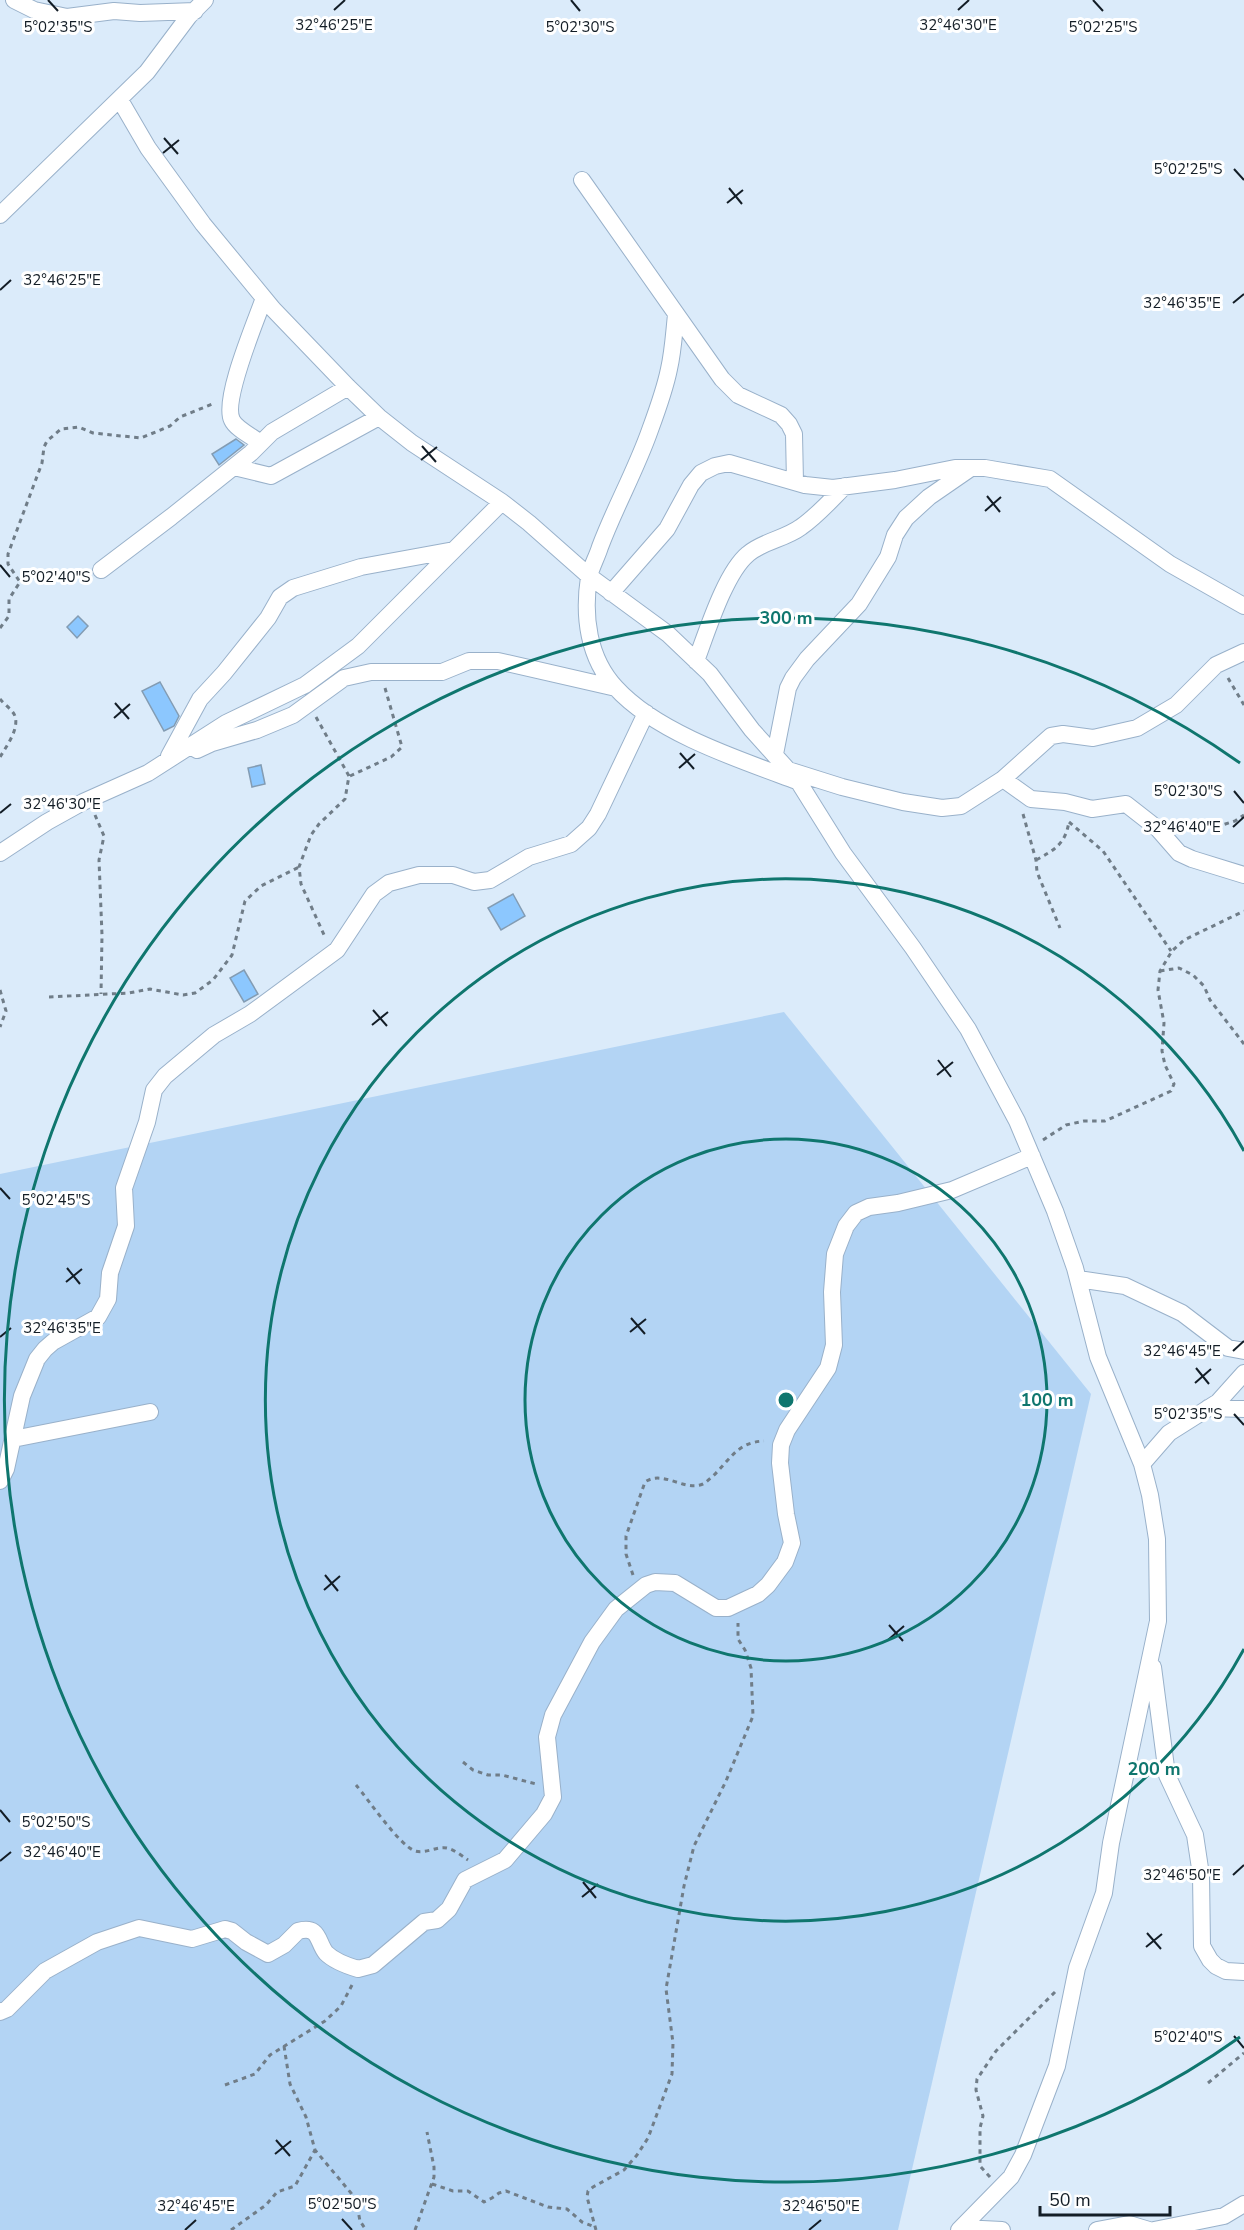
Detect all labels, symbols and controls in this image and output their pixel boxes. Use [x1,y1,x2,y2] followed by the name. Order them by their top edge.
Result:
[295,15,373,35] text: 32°46'25"E
[919,15,997,35] text: 32°46'30"E
[24,17,92,37] text: 5°02'35"S
[546,17,614,37] text: 5°02'30"S
[1069,17,1137,37] text: 5°02'25"S
[1154,159,1222,179] text: 5°02'25"S
[23,270,101,290] text: 32°46'25"E
[1143,293,1221,313] text: 32°46'35"E
[22,567,90,587] text: 5°02'40"S
[759,606,813,630] text: 300 m
[1154,781,1222,801] text: 5°02'30"S
[23,794,101,814] text: 32°46'30"E
[1143,817,1221,837] text: 32°46'40"E
[22,1190,90,1210] text: 5°02'45"S
[23,1318,101,1338] text: 32°46'35"E
[1143,1341,1221,1361] text: 32°46'45"E
[1020,1388,1074,1412] text: 100 m
[776,1390,796,1410] centre of rings
[1154,1404,1222,1424] text: 5°02'35"S
[1127,1757,1181,1781] text: 200 m
[22,1812,90,1832] text: 5°02'50"S
[23,1842,101,1862] text: 32°46'40"E
[1143,1865,1221,1885] text: 32°46'50"E
[1154,2027,1222,2047] text: 5°02'40"S
[1040,2179,1170,2217] scale bar
[1049,2188,1091,2212] text: 50 m
[308,2194,376,2214] text: 5°02'50"S
[157,2196,235,2216] text: 32°46'45"E
[782,2196,860,2216] text: 32°46'50"E

